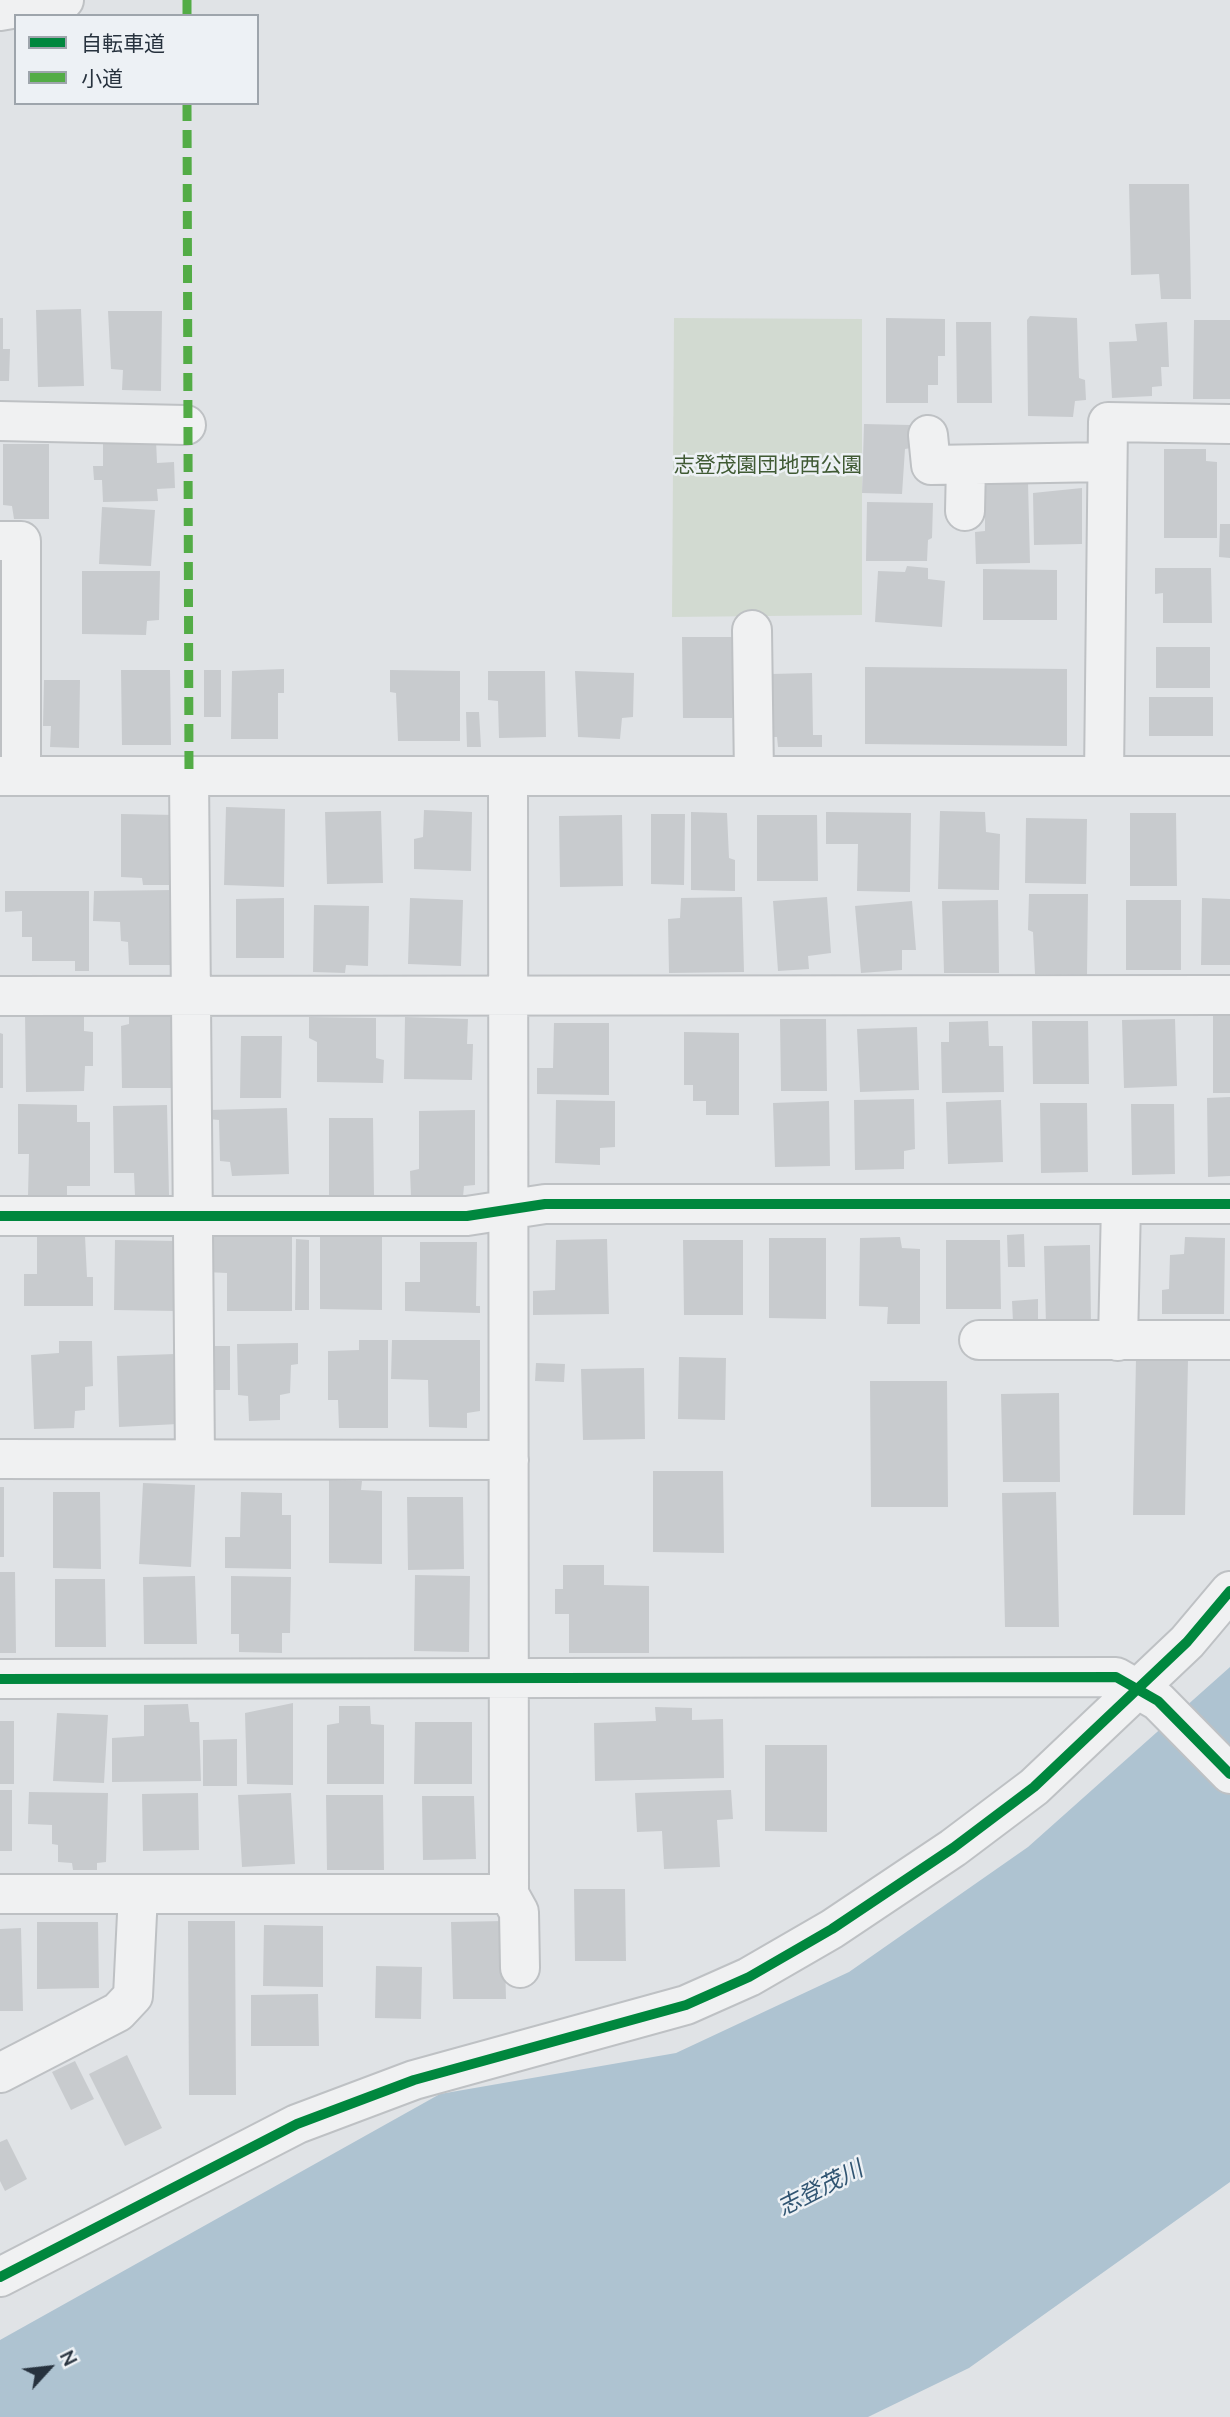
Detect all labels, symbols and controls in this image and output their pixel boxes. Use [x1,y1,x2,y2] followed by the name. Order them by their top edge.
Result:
[14,14,259,105] legend
[81,30,165,58] text: 自転車道
[81,65,123,93] text: 小道
[674,454,862,480] park label: 志登茂園団地西公園
[774,2157,868,2223] water label: 志登茂川
[14,2333,84,2403] north arrow
[53,2346,83,2371] text: N

